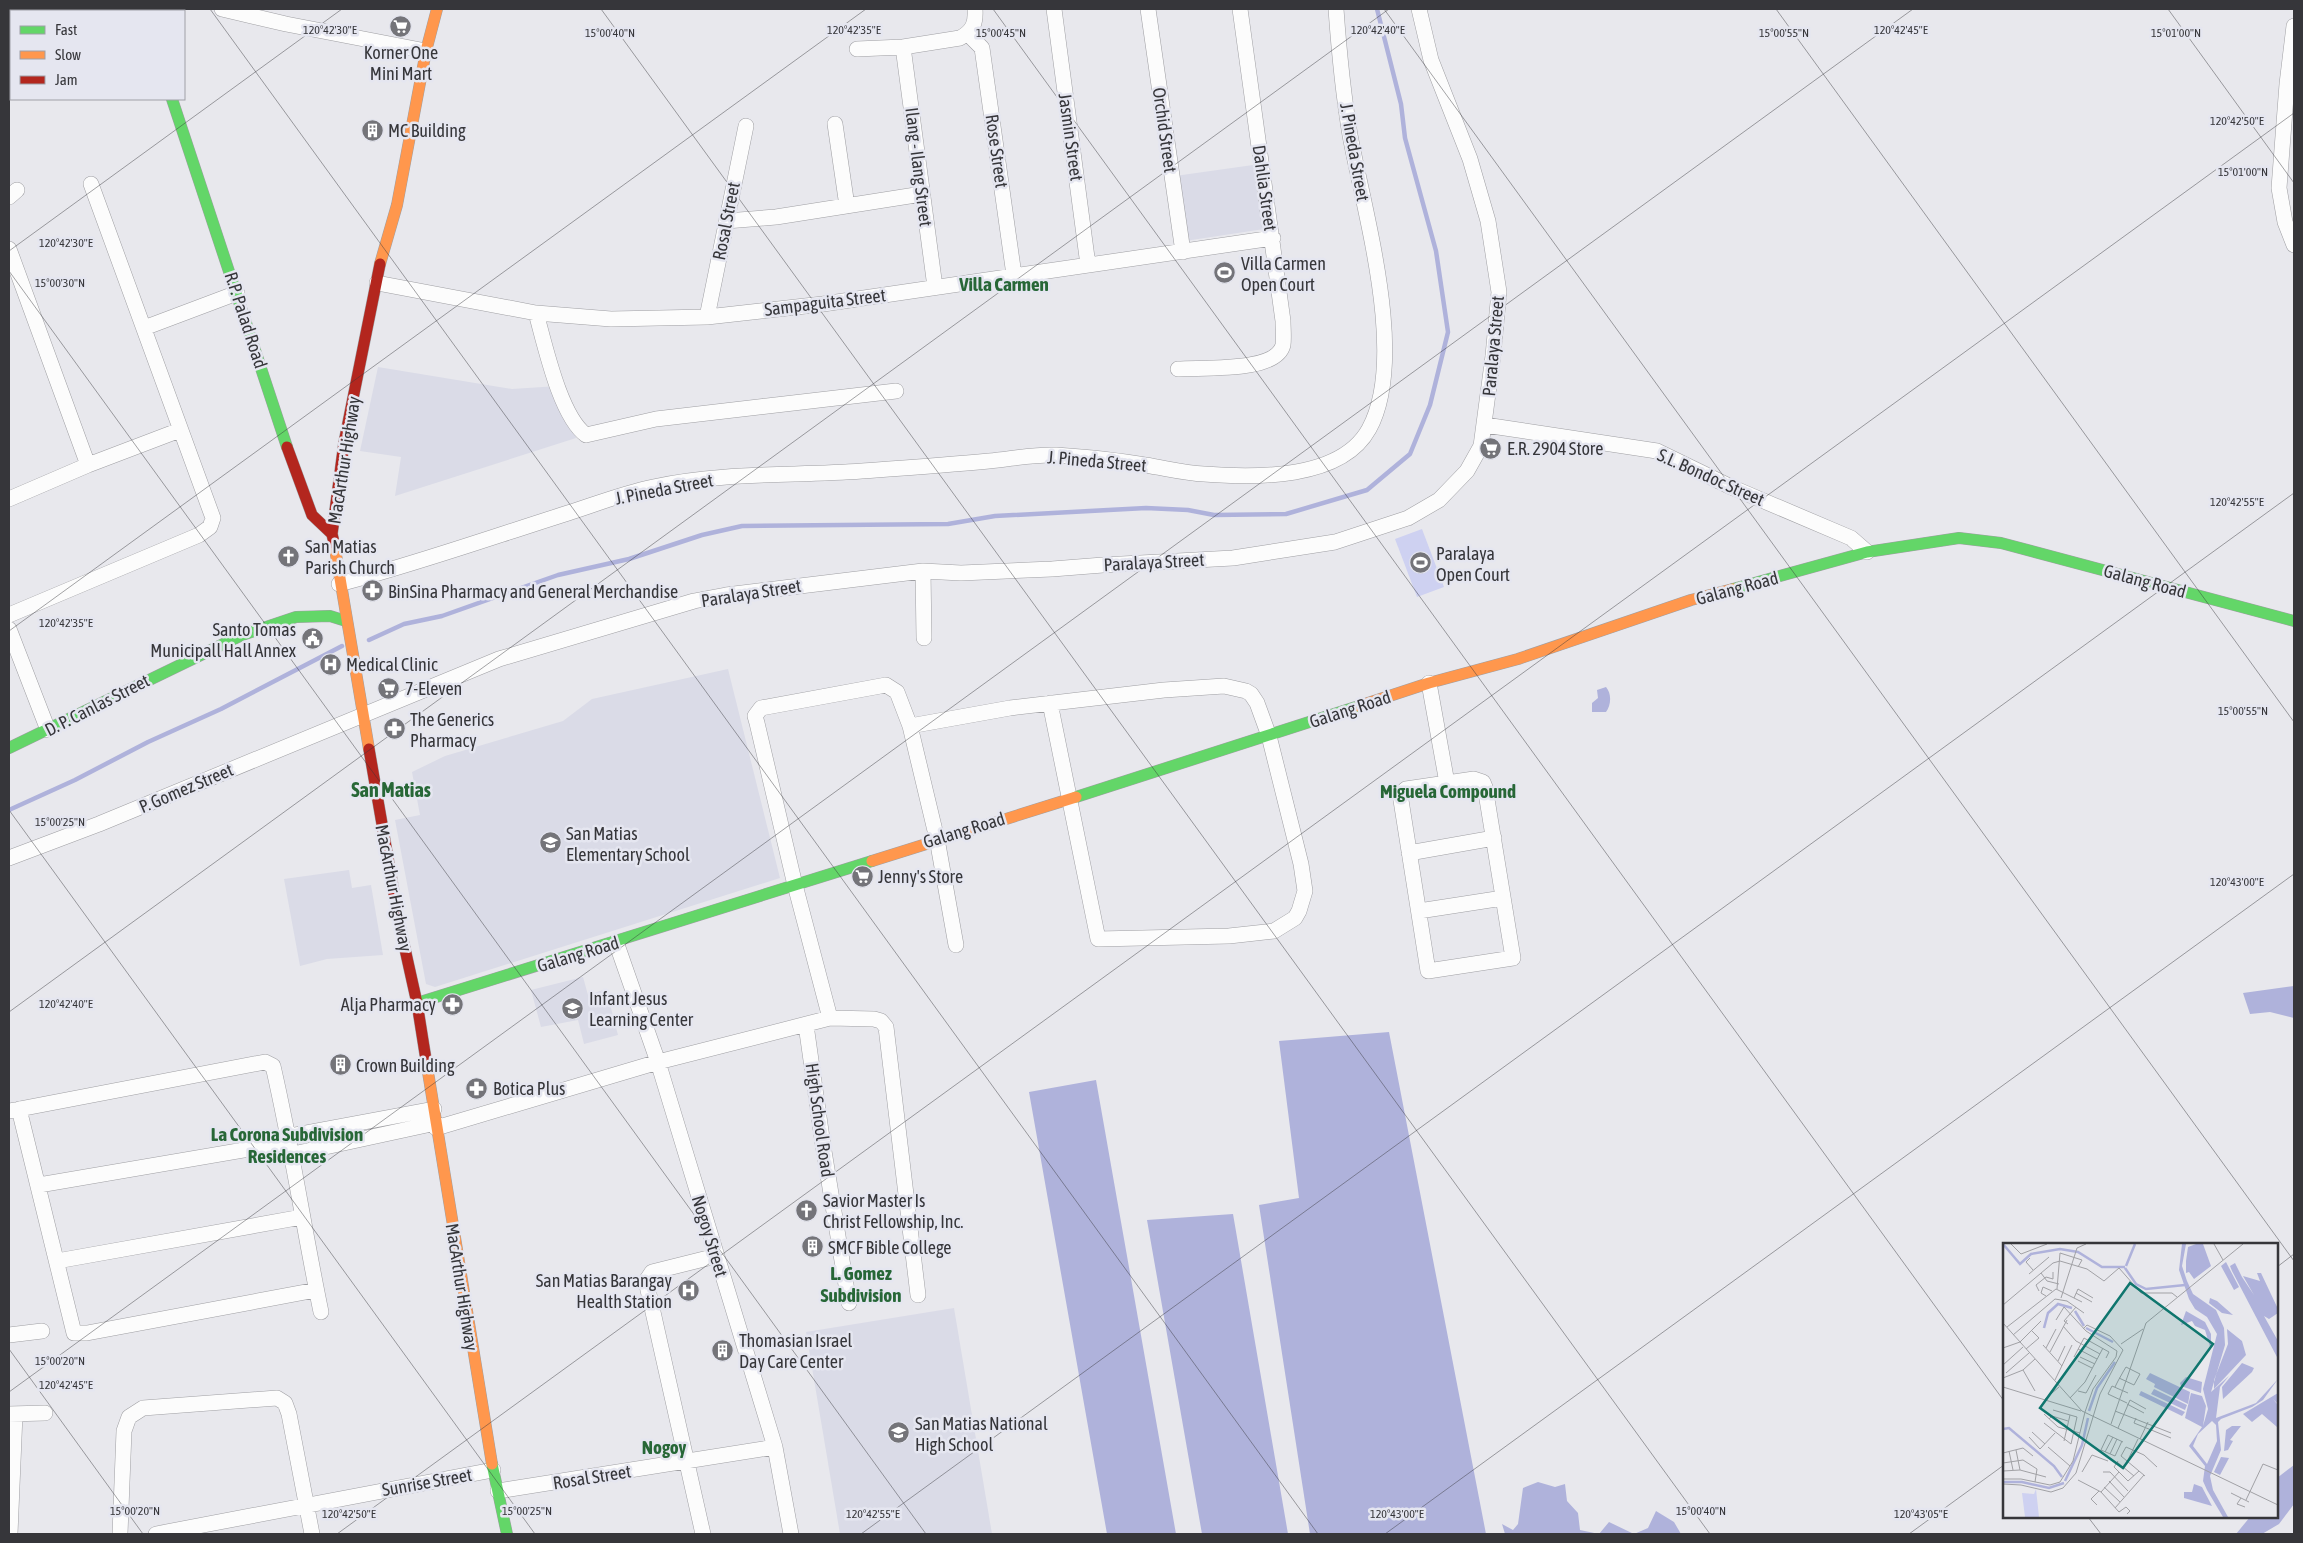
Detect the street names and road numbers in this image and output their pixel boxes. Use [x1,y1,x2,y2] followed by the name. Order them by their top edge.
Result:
[1149,86,1181,174] street label: Orchid Street
[1054,92,1088,182] street label: Jasmin Street
[1336,101,1374,203] street label: J. Pineda Street
[901,106,937,228] street label: Ilang - Ilang Street
[981,113,1013,189] street label: Rose Street
[1249,144,1281,232] street label: Dahlia Street
[708,180,744,262] street label: Rosal Street
[221,269,271,371] street label: R.P. Palad Road
[763,284,887,320] street label: Sampaguita Street
[1478,295,1508,397] street label: Paralaya Street
[324,395,364,525] street label: MacArthur Highway
[1654,444,1768,510] street label: S.L. Bondoc Street
[1047,446,1147,476] street label: J. Pineda Street
[613,469,715,509] street label: J. Pineda Street
[1103,549,1205,575] street label: Paralaya Street
[2102,560,2188,602] street label: Galang Road
[1694,567,1780,609] street label: Galang Road
[700,575,802,611] street label: Paralaya Street
[41,670,153,740] street label: D. P. Canlas Street
[1307,686,1393,732] street label: Galang Road
[136,759,236,817] street label: P. Gomez Street
[921,808,1007,852] street label: Galang Road
[371,823,417,953] street label: MacArthur Highway
[535,932,621,976] street label: Galang Road
[802,1062,838,1178] street label: High School Road
[688,1193,732,1279] street label: Nogoy Street
[442,1222,482,1352] street label: MacArthur Highway
[551,1460,633,1494] street label: Rosal Street
[380,1464,474,1500] street label: Sunrise Street

